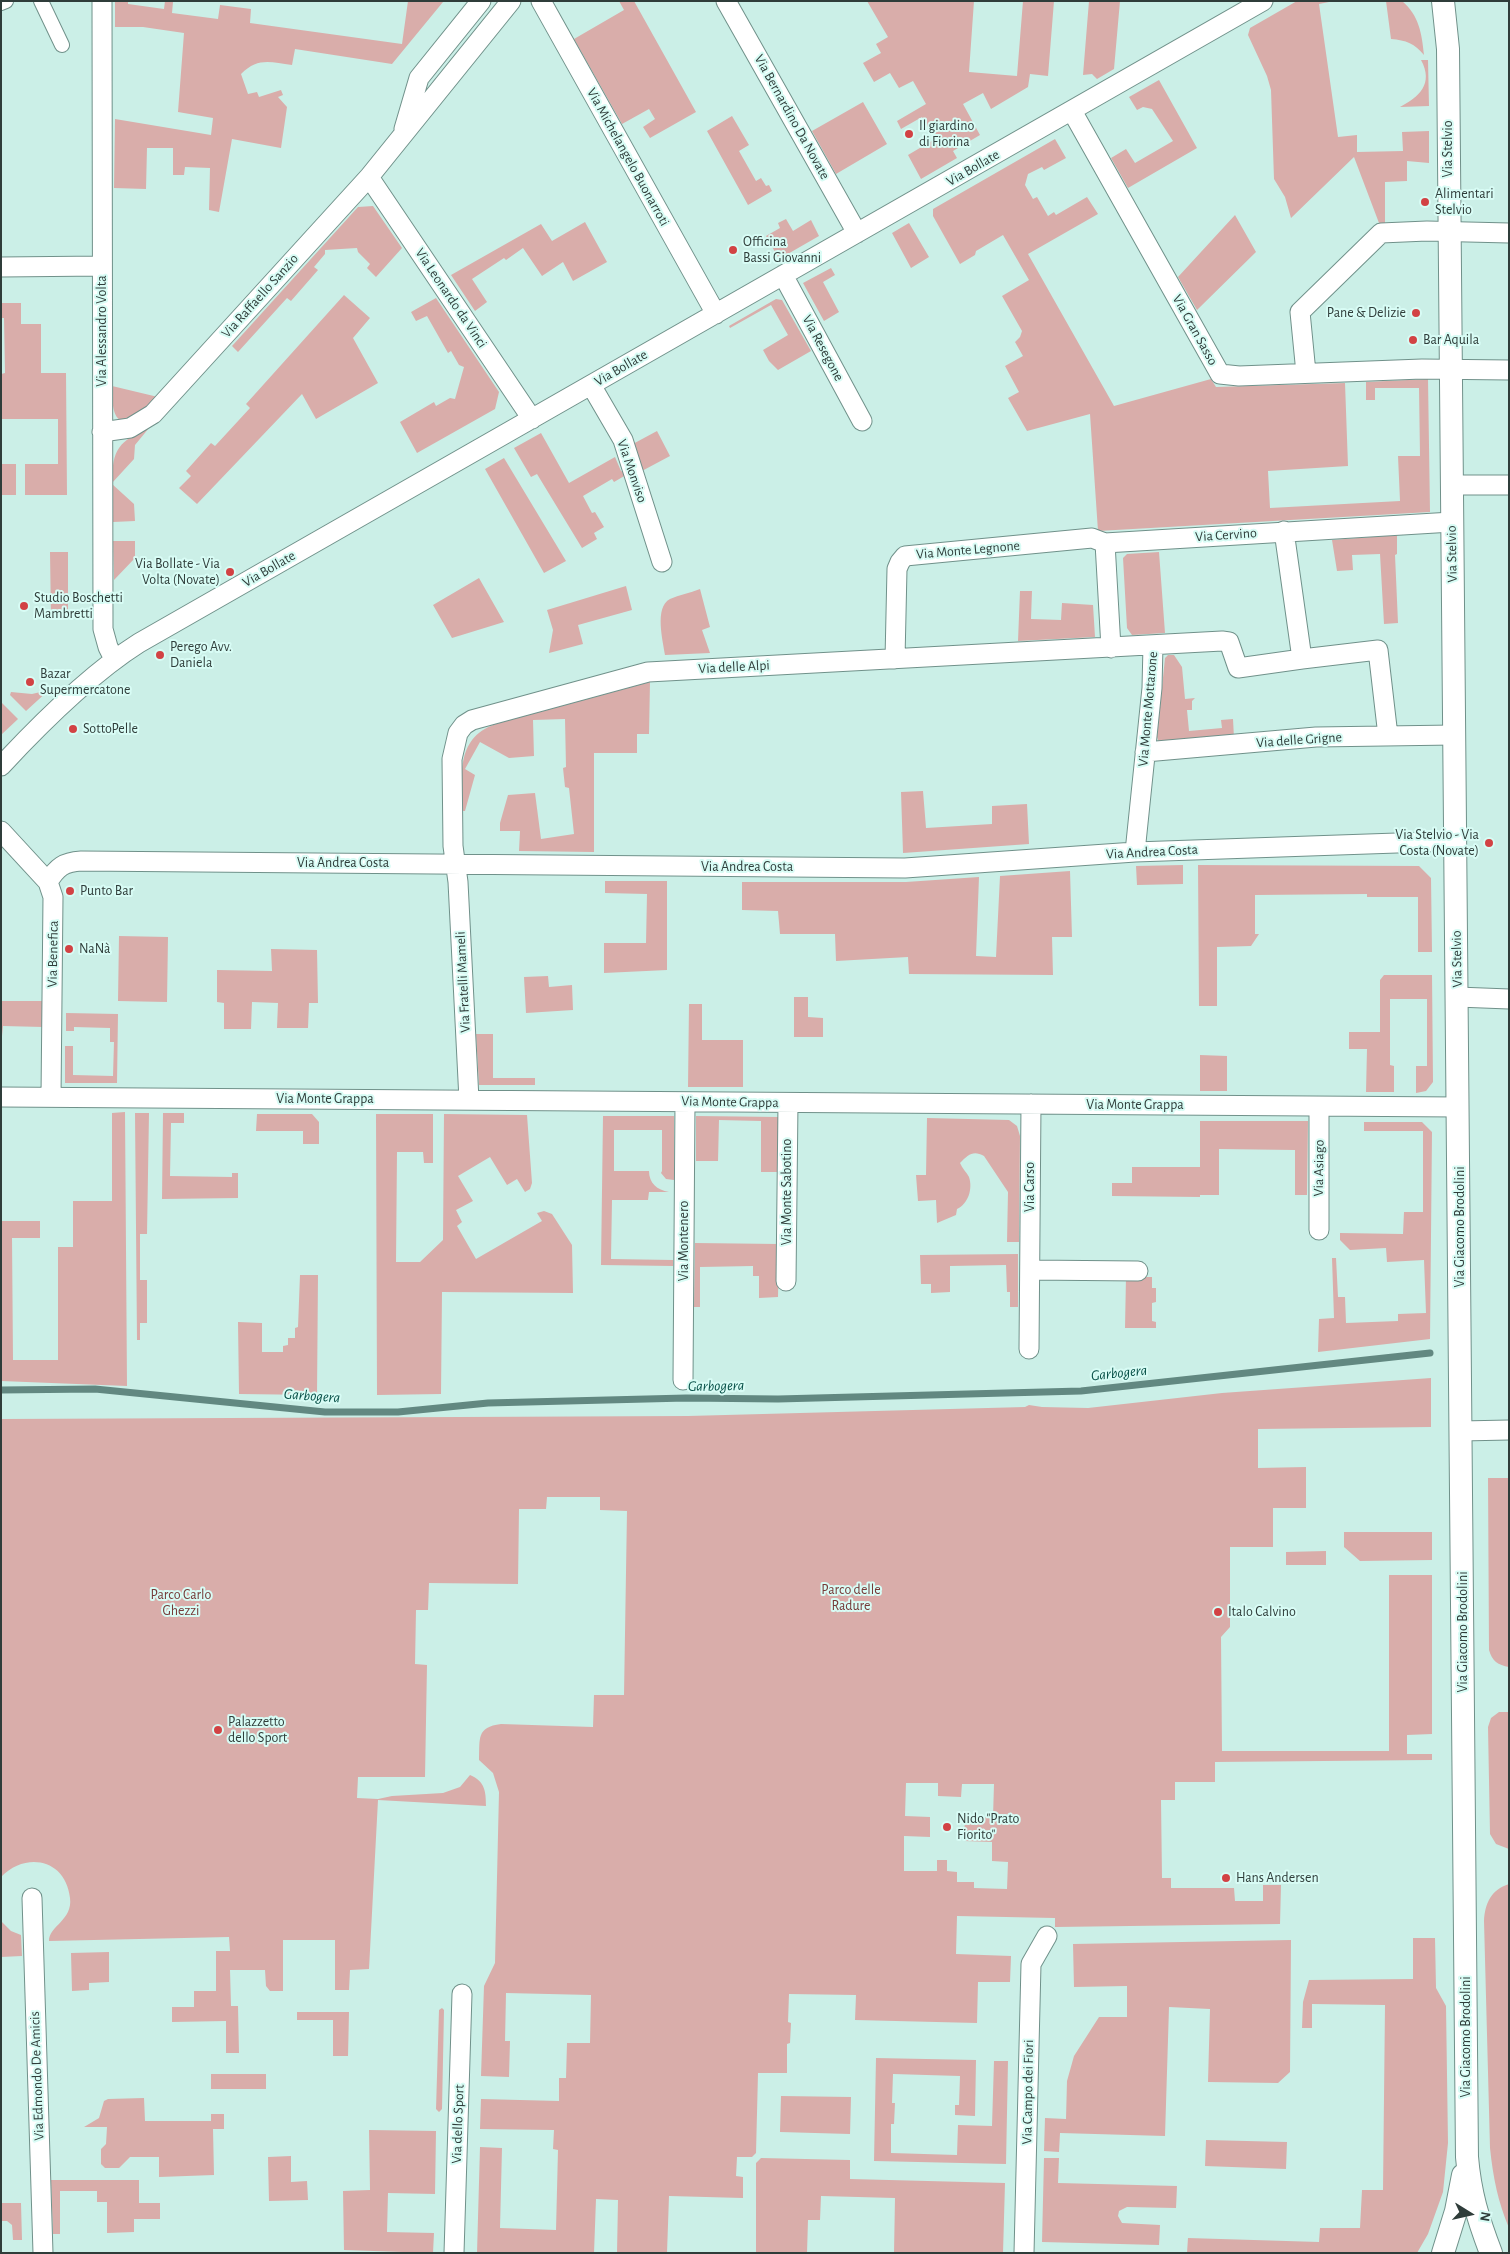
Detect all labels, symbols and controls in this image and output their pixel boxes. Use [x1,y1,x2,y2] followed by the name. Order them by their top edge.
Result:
[751,52,833,182] street label: Via Bernardino Da Novate
[583,85,673,229] street label: Via Michelangelo Buonarroti
[919,118,974,150] place label: Il giardino di Fiorina
[1440,120,1456,178] street label: Via Stelvio
[903,128,915,140] marker: Il giardino di Fiorina
[944,146,1002,190] street label: Via Bollate
[1435,186,1494,218] place label: Alimentari Stelvio
[1419,196,1431,208] marker: Alimentari Stelvio
[743,234,821,266] place label: Officina Bassi Giovanni
[727,244,739,256] marker: Officina Bassi Giovanni
[411,245,491,351] street label: Via Leonardo da Vinci
[218,251,302,341] street label: Via Raffaello Sanzio
[94,275,110,387] street label: Via Alessandro Volta
[1169,292,1221,368] street label: Via Gran Sasso
[1327,305,1406,321] place label: Pane & Delizie
[1410,307,1422,319] marker: Pane & Delizie
[799,312,847,384] street label: Via Resegone
[1423,332,1479,348] place label: Bar Aquila
[1407,334,1419,346] marker: Bar Aquila
[592,346,650,390] street label: Via Bollate
[613,437,651,505] street label: Via Monviso
[1195,524,1257,546] street label: Via Cervino
[1443,525,1461,583] street label: Via Stelvio
[915,537,1021,563] street label: Via Monte Legnone
[240,547,298,591] street label: Via Bollate
[135,556,220,588] place label: Via Bollate - Via Volta (Novate)
[224,566,236,578] marker: Via Bollate - Via Volta (Novate)
[34,590,123,622] place label: Studio Boschetti Mambretti
[18,600,30,612] marker: Studio Boschetti Mambretti
[170,639,232,672] place label: Perego Avv. Daniela
[154,649,166,661] marker: Perego Avv. Daniela
[1135,651,1161,767] street label: Via Monte Mottarone
[698,657,770,677] street label: Via delle Alpi
[40,666,130,699] place label: Bazar Supermercatone
[24,676,36,688] marker: Bazar Supermercatone
[83,721,138,737] place label: SottoPelle
[67,723,79,735] marker: SottoPelle
[1256,729,1342,751] street label: Via delle Grigne
[1395,827,1479,860] place label: Via Stelvio - Via Costa (Novate)
[1483,837,1495,849] marker: Via Stelvio - Via Costa (Novate)
[1106,841,1198,863] street label: Via Andrea Costa
[297,855,389,871] street label: Via Andrea Costa
[701,859,793,875] street label: Via Andrea Costa
[80,883,133,899] place label: Punto Bar
[64,885,76,897] marker: Punto Bar
[44,920,62,988] street label: Via Benefica
[1448,930,1466,988] street label: Via Stelvio
[452,931,474,1033] street label: Via Fratelli Mameli
[79,941,111,957] place label: NaNà
[63,943,75,955] marker: NaNà
[276,1091,374,1107] street label: Via Monte Grappa
[681,1093,779,1111] street label: Via Monte Grappa
[1086,1097,1184,1113] street label: Via Monte Grappa
[779,1139,795,1245] street label: Via Monte Sabotino
[1310,1139,1328,1197] street label: Via Asiago
[1022,1162,1038,1212] street label: Via Carso
[1452,1166,1468,1288] street label: Via Giacomo Brodolini
[676,1201,692,1281] street label: Via Montenero
[1090,1361,1148,1385] water label: Garbogera
[688,1377,744,1395] water label: Garbogera
[283,1385,341,1407] water label: Garbogera
[1455,1571,1471,1693] street label: Via Giacomo Brodolini
[821,1582,881,1614] park label: Parco delle Radure
[151,1587,211,1620] park label: Parco Carlo Ghezzi
[1228,1604,1296,1620] place label: Italo Calvino
[1212,1606,1224,1618] marker: Italo Calvino
[228,1714,287,1746] place label: Palazzetto dello Sport
[212,1724,224,1736] marker: Palazzetto dello Sport
[957,1811,1019,1844] place label: Nido "Prato Fiorito"
[941,1821,953,1833] marker: Nido "Prato Fiorito"
[1236,1870,1319,1886] place label: Hans Andersen
[1220,1872,1232,1884] marker: Hans Andersen
[1458,1976,1474,2098] street label: Via Giacomo Brodolini
[26,2011,48,2141] street label: Via Edmondo De Amicis
[1019,2040,1037,2144] street label: Via Campo dei Fiori
[448,2084,468,2164] street label: Via dello Sport
[1445,2189,1495,2239] north arrow
[1477,2211,1493,2223] text: N

